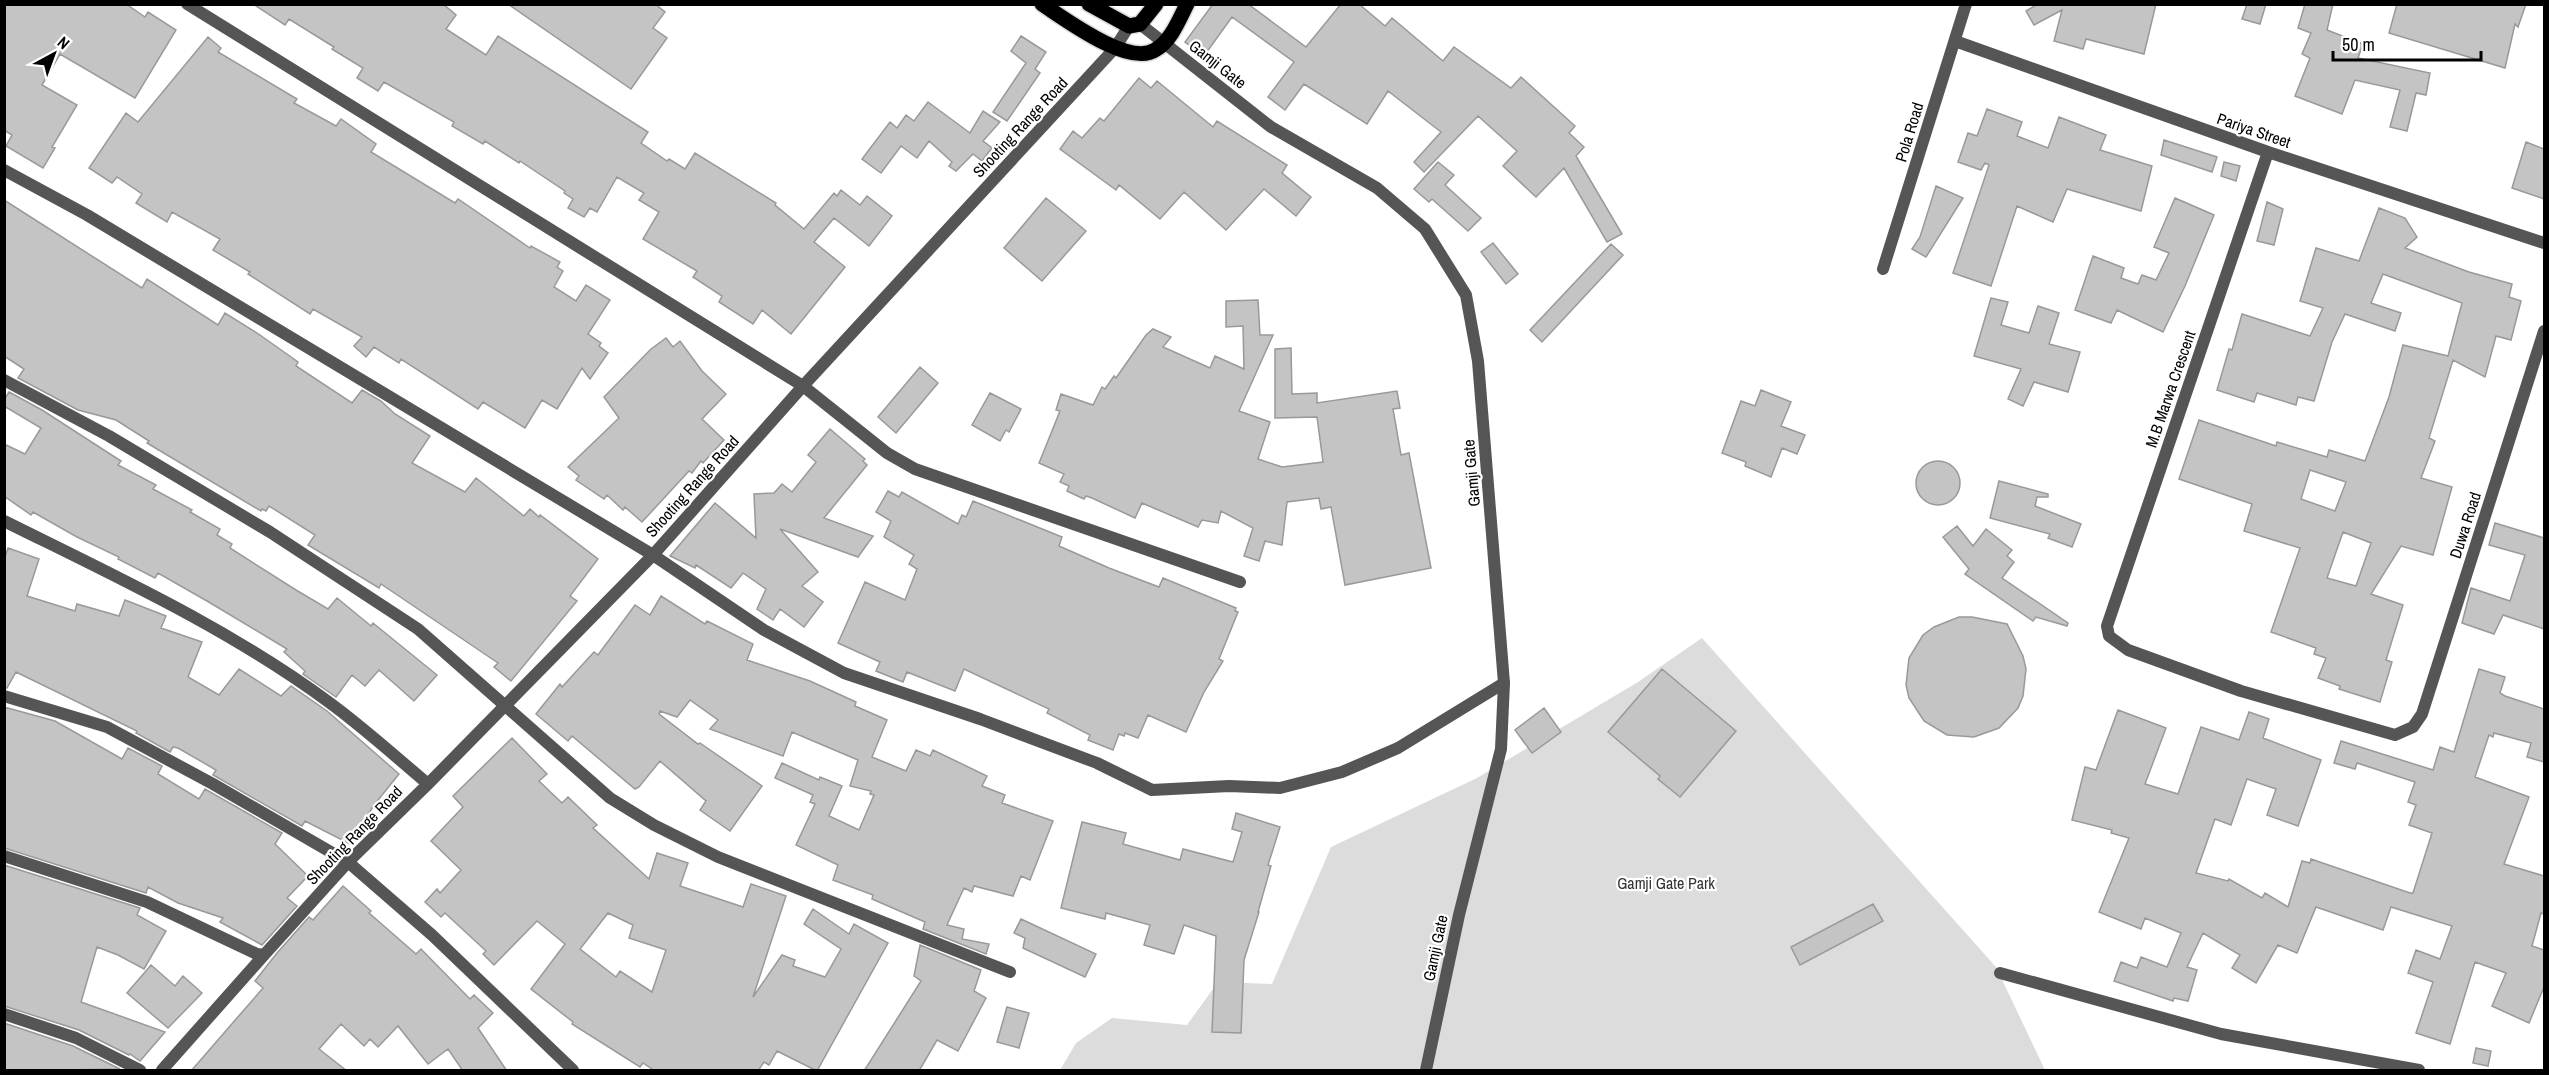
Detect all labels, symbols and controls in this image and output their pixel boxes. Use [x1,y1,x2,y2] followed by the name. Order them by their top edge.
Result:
[24,24,84,84] north arrow
[2333,24,2482,62] scale bar
[53,31,75,54] text: N
[2342,32,2375,57] text: 50 m
[1185,35,1251,93] street label: Gamji Gate
[968,72,1072,182] street label: Shooting Range Road
[1890,99,1928,165] street label: Pola Road
[2214,107,2294,153] street label: Pariya Street
[2140,327,2200,450] street label: M.B Marwa Crescent
[640,430,744,542] street label: Shooting Range Road
[1457,439,1485,507] street label: Gamji Gate
[2444,489,2486,561] street label: Duwa Road
[301,781,407,889] street label: Shooting Range Road
[1617,872,1715,894] park label: Gamji Gate Park
[1417,913,1453,983] street label: Gamji Gate

